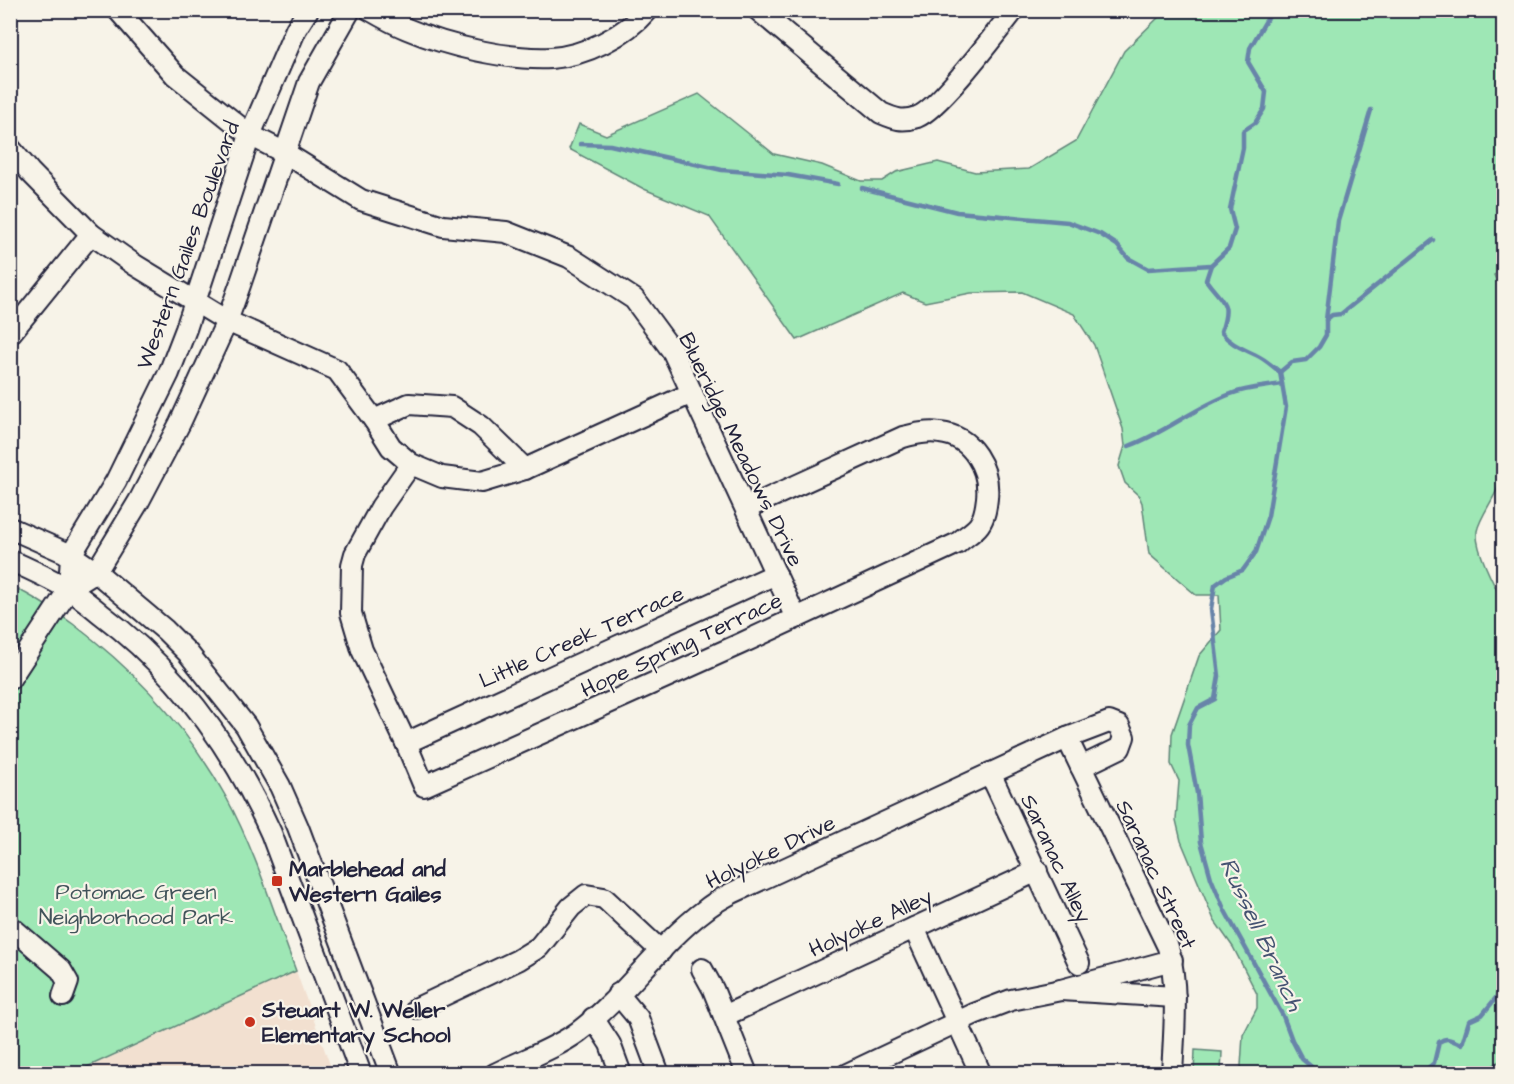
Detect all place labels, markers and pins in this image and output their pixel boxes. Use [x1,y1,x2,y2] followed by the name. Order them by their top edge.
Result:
[288,854,447,910] place label: Marblehead and Western Gailes
[270,874,284,888] marker: Marblehead and Western Gailes
[261,995,451,1053] place label: Steuart W. Weller Elementary School
[243,1015,257,1029] marker: Steuart W. Weller Elementary School

